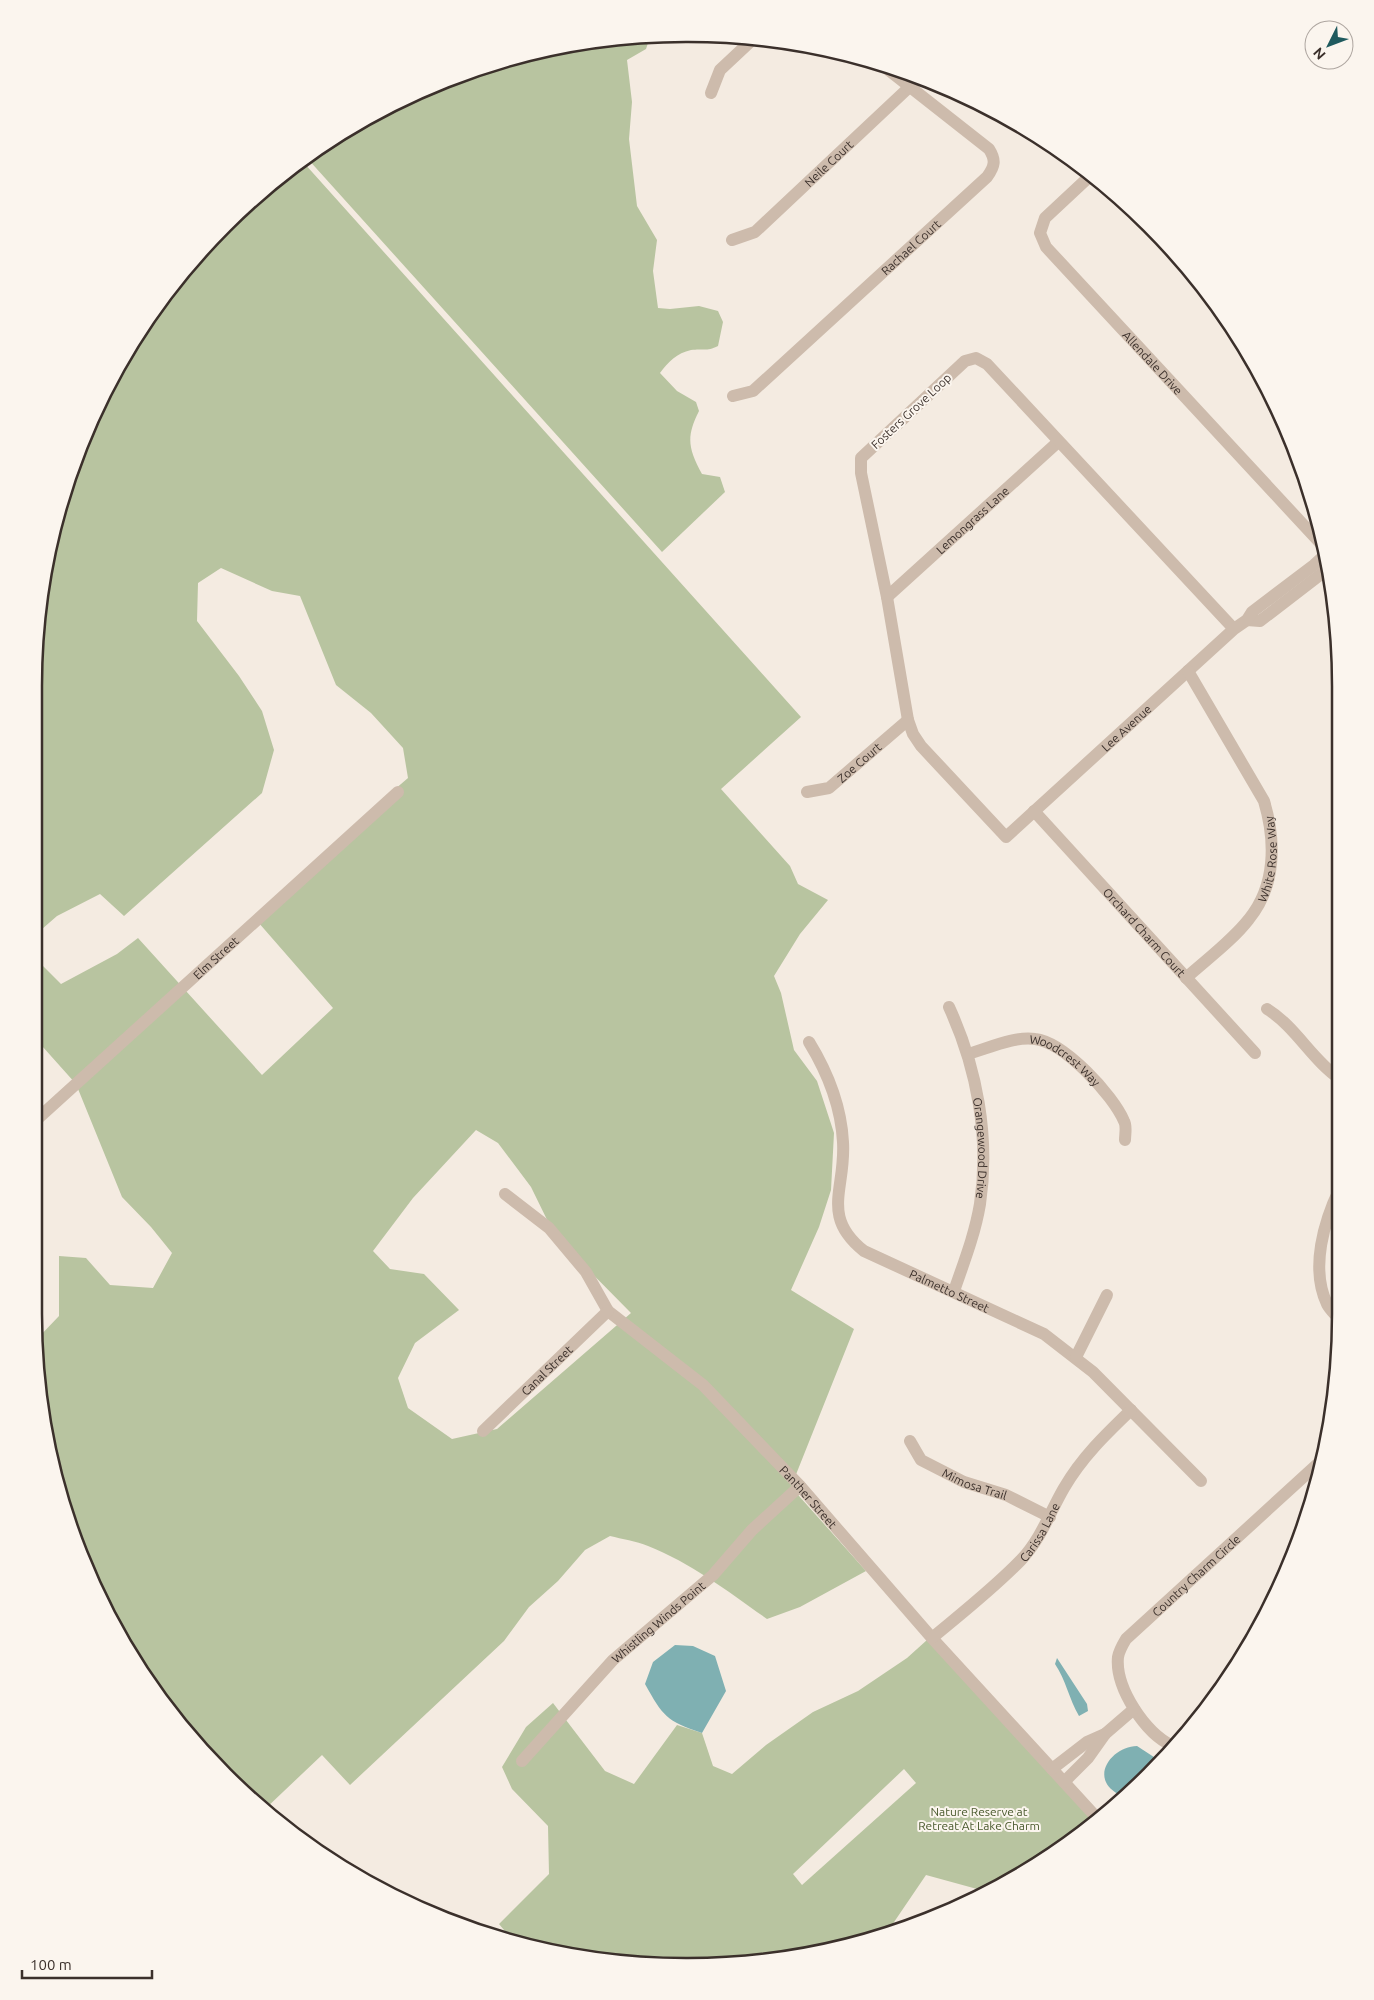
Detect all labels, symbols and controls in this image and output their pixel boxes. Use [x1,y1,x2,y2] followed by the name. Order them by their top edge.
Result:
[1304,20,1354,70] north arrow
[1310,44,1329,63] text: N
[802,137,855,189] street label: Neile Court
[878,217,943,277] street label: Rachael Court
[1120,328,1186,397] street label: Allendale Drive
[868,371,954,451] street label: Fosters Grove Loop
[933,484,1011,556] street label: Lemongrass Lane
[1098,702,1153,754] street label: Lee Avenue
[834,740,884,785] street label: Zoe Court
[1255,815,1278,904] street label: White Rose Way
[1101,885,1188,979] street label: Orchard Charm Court
[190,933,241,981] street label: Elm Street
[1029,1032,1103,1089] street label: Woodcrest Way
[971,1096,990,1200] street label: Orangewood Drive
[908,1267,992,1314] street label: Palmetto Street
[518,1342,575,1398] street label: Canal Street
[777,1463,840,1531] street label: Panther Street
[940,1466,1009,1501] street label: Mimosa Trail
[1017,1500,1062,1564] street label: Carissa Lane
[1149,1532,1243,1619] street label: Country Charm Circle
[609,1578,707,1665] street label: Whistling Winds Point
[918,1805,1040,1832] park label: Nature Reserve at Retreat At Lake Charm
[22,1948,152,1980] scale bar
[30,1956,72,1973] text: 100 m

